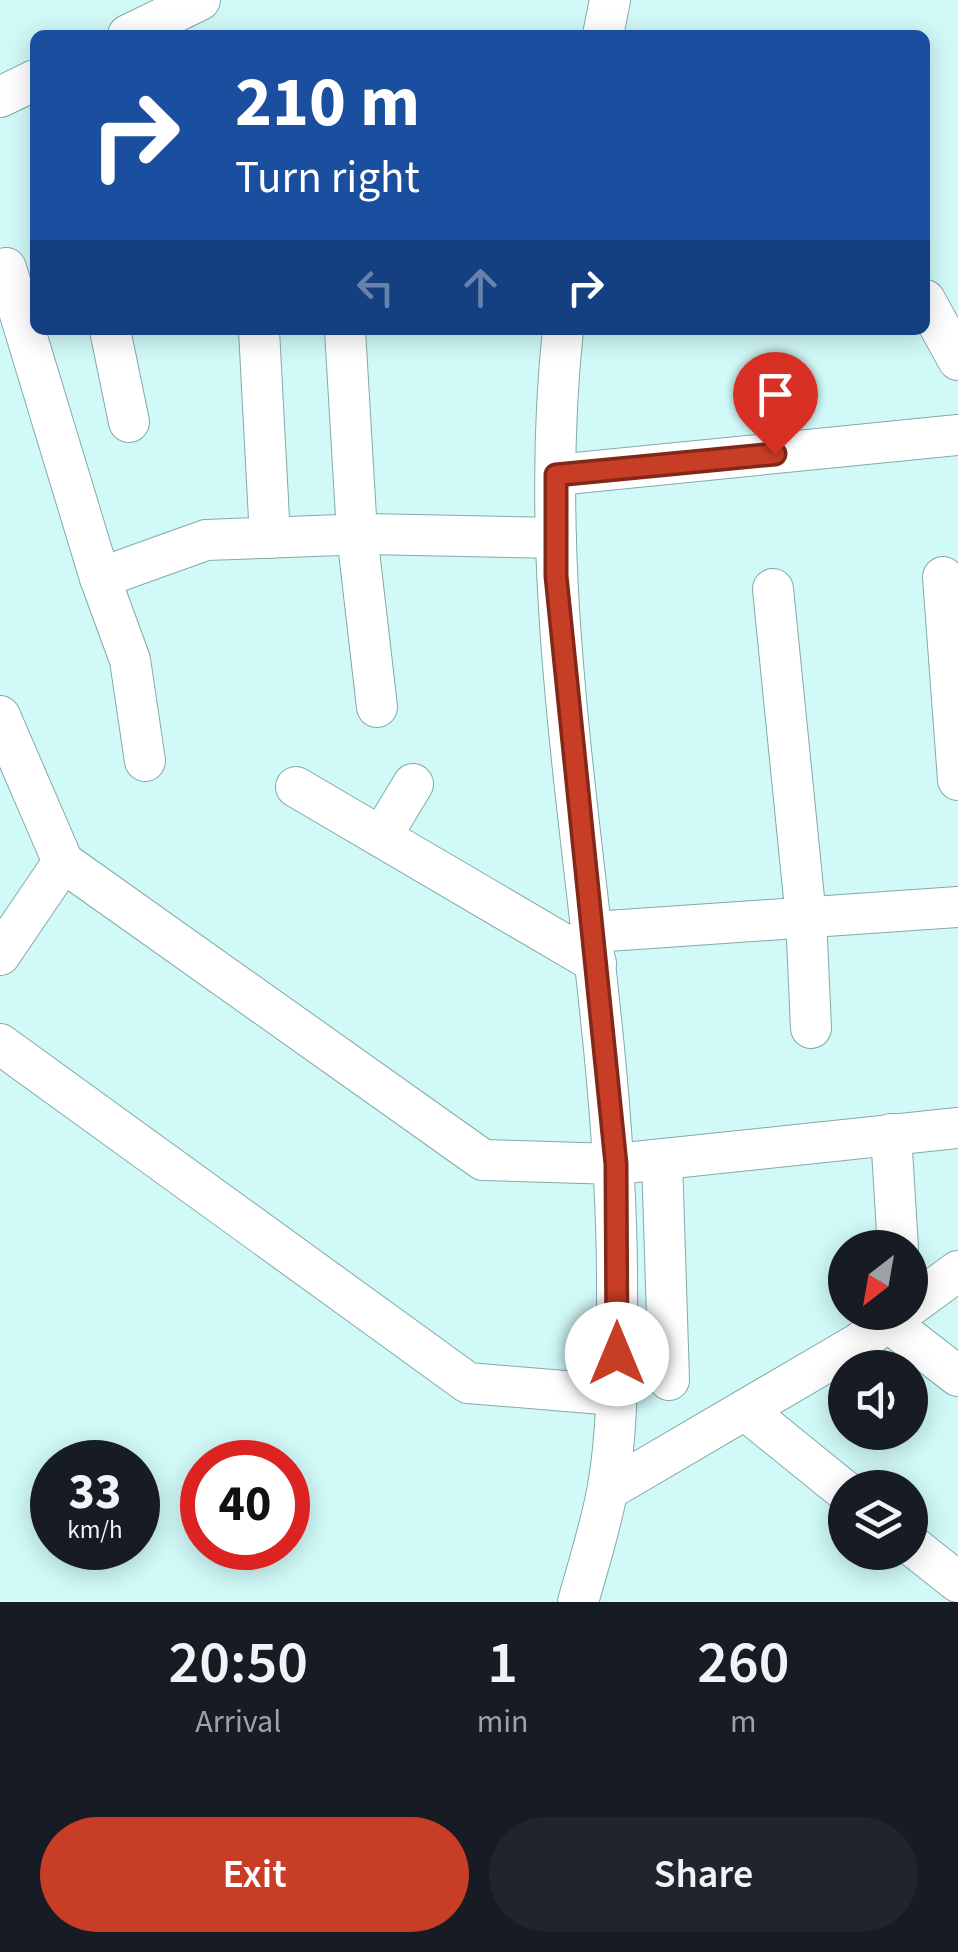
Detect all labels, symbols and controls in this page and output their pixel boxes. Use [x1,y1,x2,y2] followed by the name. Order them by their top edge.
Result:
[235,53,420,153] text: 210 m
[70,70,200,200] icon: right
[235,146,420,210] text: Turn right
[348,260,403,315] icon: left
[453,260,508,315] icon: ahead
[558,260,613,315] icon: right
[733,352,818,455] pin
[748,367,803,422] icon: arrive
[828,1230,928,1330] north arrow
[828,1230,928,1570] map controls
[565,1302,669,1406] position arrow
[828,1350,928,1450] button: sound
[180,1440,310,1570] speed limit sign: 40
[69,1457,121,1528] text: 33
[828,1470,928,1570] button: layers
[67,1512,123,1548] text: km/h
[169,1621,308,1706] text: 20:50
[487,1621,518,1706] text: 1
[697,1621,789,1706] text: 260
[195,1699,281,1745] text: Arrival
[477,1699,529,1745] text: min
[730,1699,757,1745] text: m
[40,1817,469,1932] button: Exit
[489,1817,918,1932] button: Share

